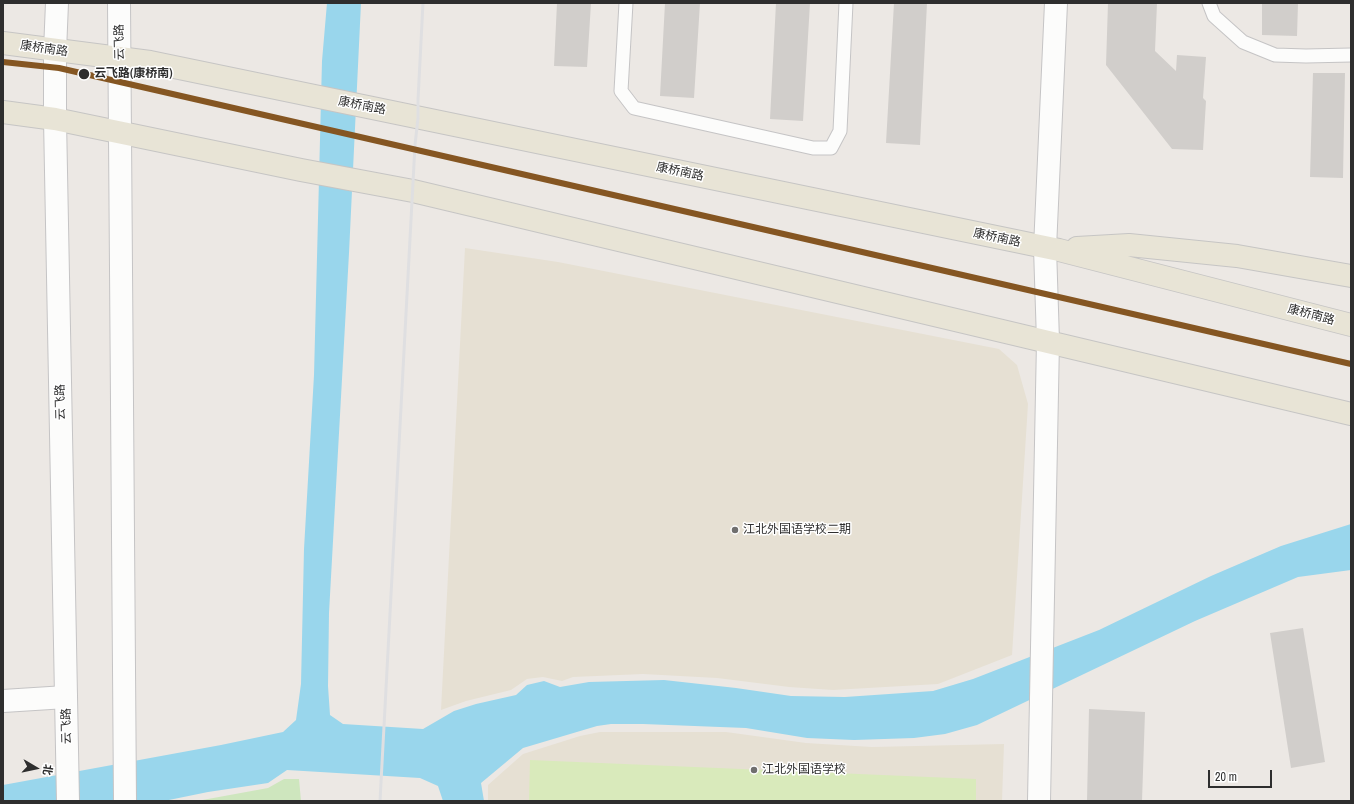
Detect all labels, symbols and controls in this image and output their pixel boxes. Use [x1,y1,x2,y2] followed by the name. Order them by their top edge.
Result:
[112,24,128,60] street label: 云飞路
[19,39,69,59] street label: 康桥南路
[77,67,91,81] marker: 云飞路(康桥南)
[94,67,173,81] place label: 云飞路(康桥南)
[337,94,387,118] street label: 康桥南路
[655,160,705,184] street label: 康桥南路
[972,226,1022,250] street label: 康桥南路
[1286,302,1336,328] street label: 康桥南路
[53,384,69,420] street label: 云飞路
[743,523,851,537] place label: 江北外国语学校二期
[730,525,740,535] marker: 江北外国语学校二期
[59,708,75,744] street label: 云飞路
[16,748,56,788] north arrow
[1210,762,1274,788] scale bar
[40,763,56,776] text: 北
[762,763,846,777] place label: 江北外国语学校
[749,765,759,775] marker: 江北外国语学校
[1215,769,1237,785] text: 20 m

